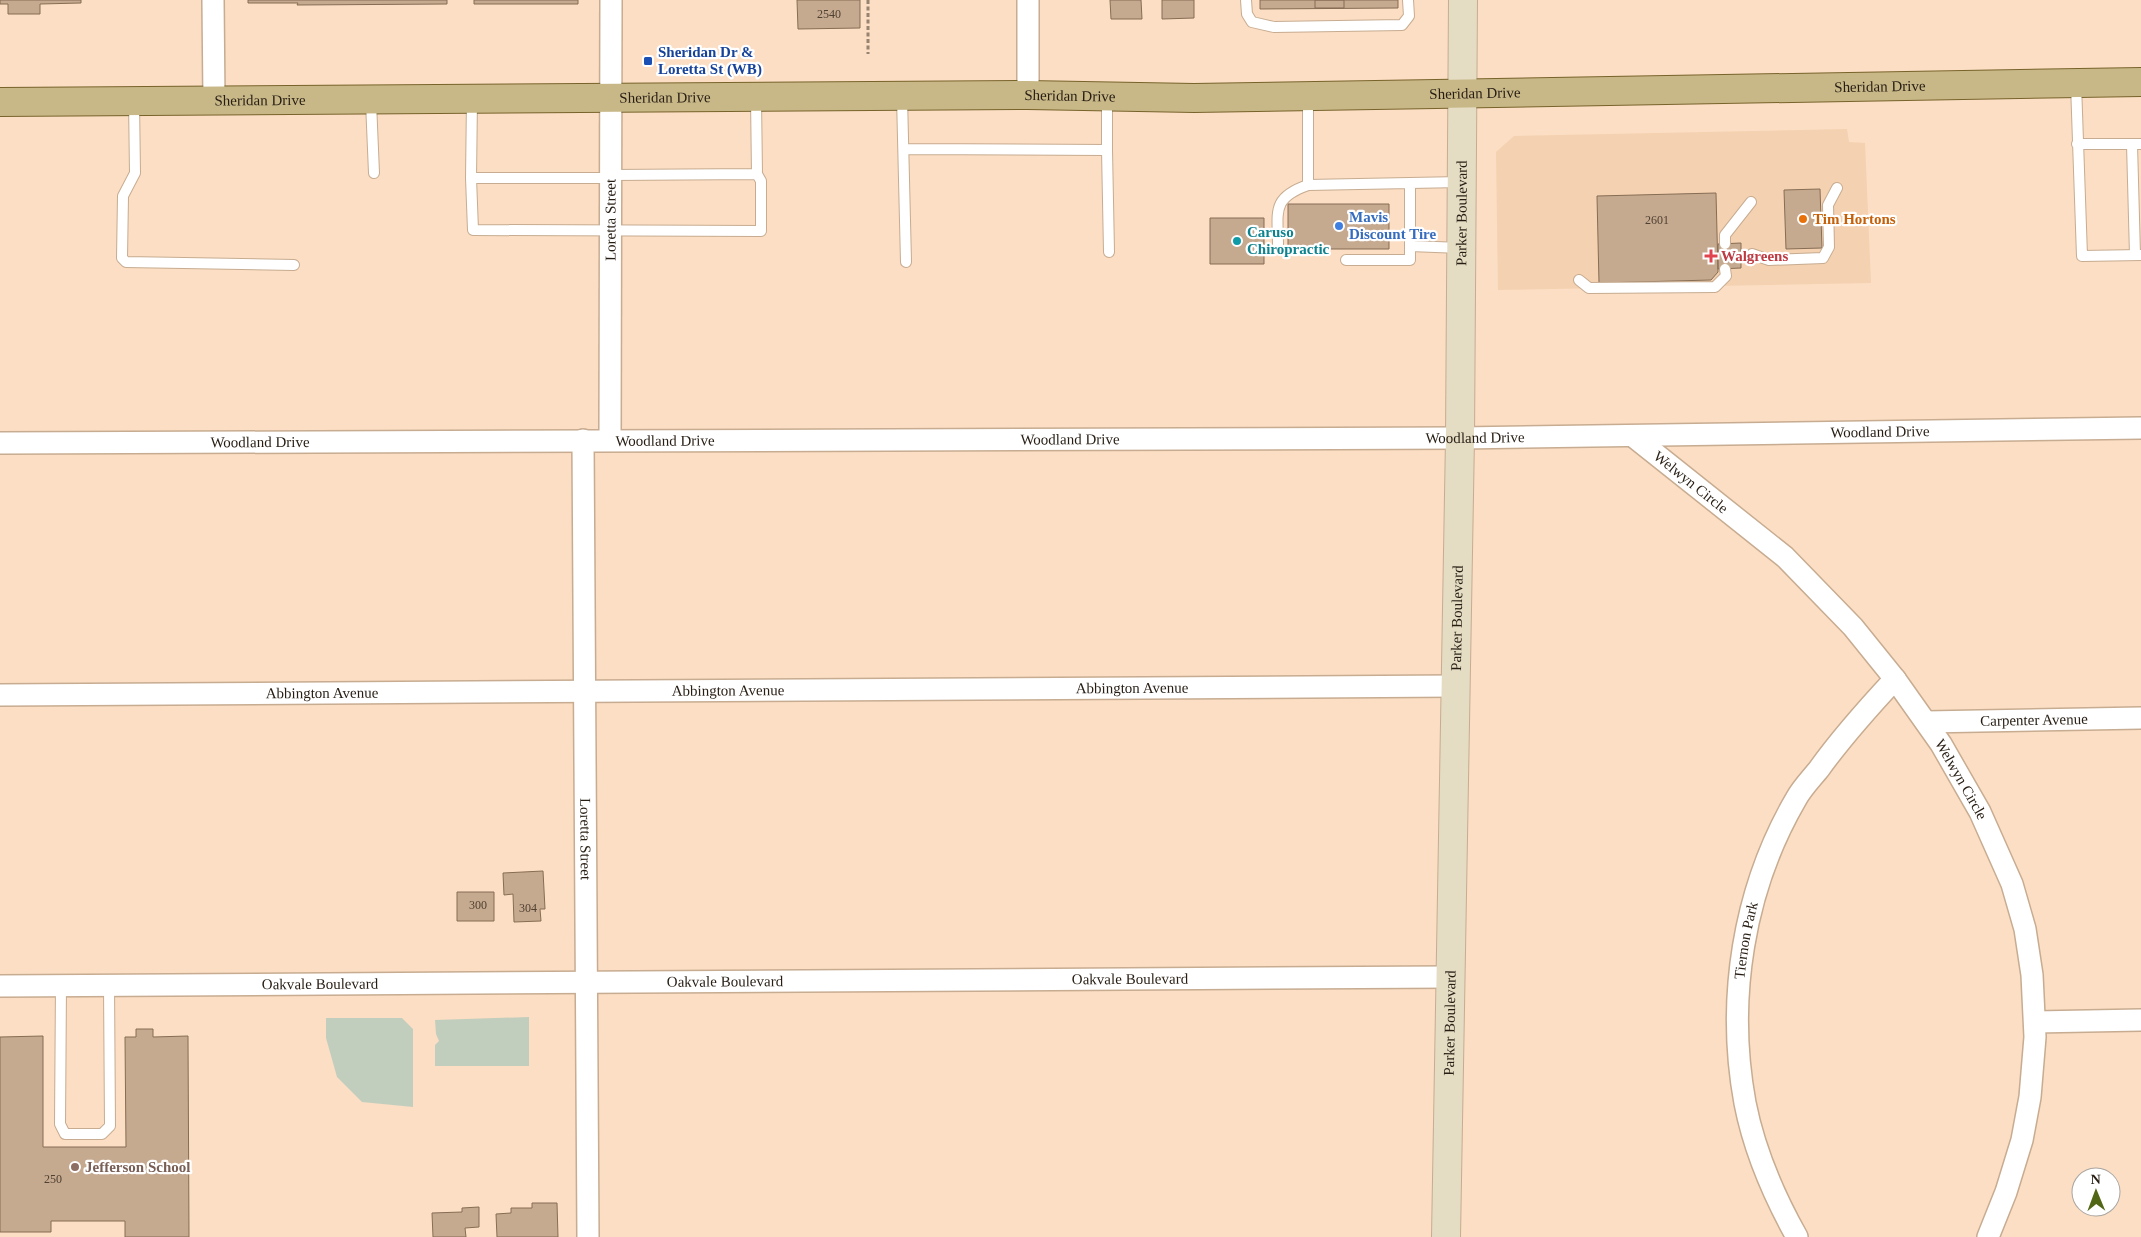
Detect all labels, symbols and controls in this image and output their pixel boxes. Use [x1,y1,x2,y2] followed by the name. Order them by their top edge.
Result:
[817,7,841,21] house number: 2540
[658,44,762,78] place label: Sheridan Dr & Loretta St (WB)
[642,55,654,67] marker: Sheridan Dr & Loretta St (WB)
[1834,78,1926,95] street label: Sheridan Drive
[1429,84,1521,102] street label: Sheridan Drive
[1024,87,1116,105] street label: Sheridan Drive
[619,89,711,106] street label: Sheridan Drive
[214,92,306,109] street label: Sheridan Drive
[1453,160,1470,266] street label: Parker Boulevard
[602,178,619,261] street label: Loretta Street
[1349,209,1436,242] place label: Mavis Discount Tire
[1813,211,1896,227] place label: Tim Hortons
[1645,213,1669,227] house number: 2601
[1797,213,1809,225] marker: Tim Hortons
[1333,220,1345,232] marker: Mavis Discount Tire
[1247,224,1330,257] place label: Caruso Chiropractic
[1231,235,1243,247] marker: Caruso Chiropractic
[1721,248,1788,264] place label: Walgreens
[1705,250,1717,262] marker: Walgreens
[1830,423,1930,441] street label: Woodland Drive
[1425,429,1525,446] street label: Woodland Drive
[1020,431,1120,448] street label: Woodland Drive
[615,433,715,449] street label: Woodland Drive
[210,434,310,450] street label: Woodland Drive
[1651,448,1731,517] street label: Welwyn Circle
[1448,565,1466,671] street label: Parker Boulevard
[1076,680,1189,696] street label: Abbington Avenue
[672,682,785,699] street label: Abbington Avenue
[266,685,379,701] street label: Abbington Avenue
[1980,711,2088,729] street label: Carpenter Avenue
[1932,736,1990,822] street label: Welwyn Circle
[577,798,594,881] street label: Loretta Street
[469,898,487,912] house number: 300
[1731,899,1761,980] street label: Tiernon Park
[519,901,537,915] house number: 304
[1441,970,1459,1076] street label: Parker Boulevard
[1072,971,1189,987] street label: Oakvale Boulevard
[667,973,784,990] street label: Oakvale Boulevard
[262,976,379,992] street label: Oakvale Boulevard
[85,1159,190,1175] place label: Jefferson School
[69,1161,81,1173] marker: Jefferson School
[2071,1167,2121,1217] north arrow
[44,1172,62,1186] house number: 250
[2091,1172,2101,1187] text: N

